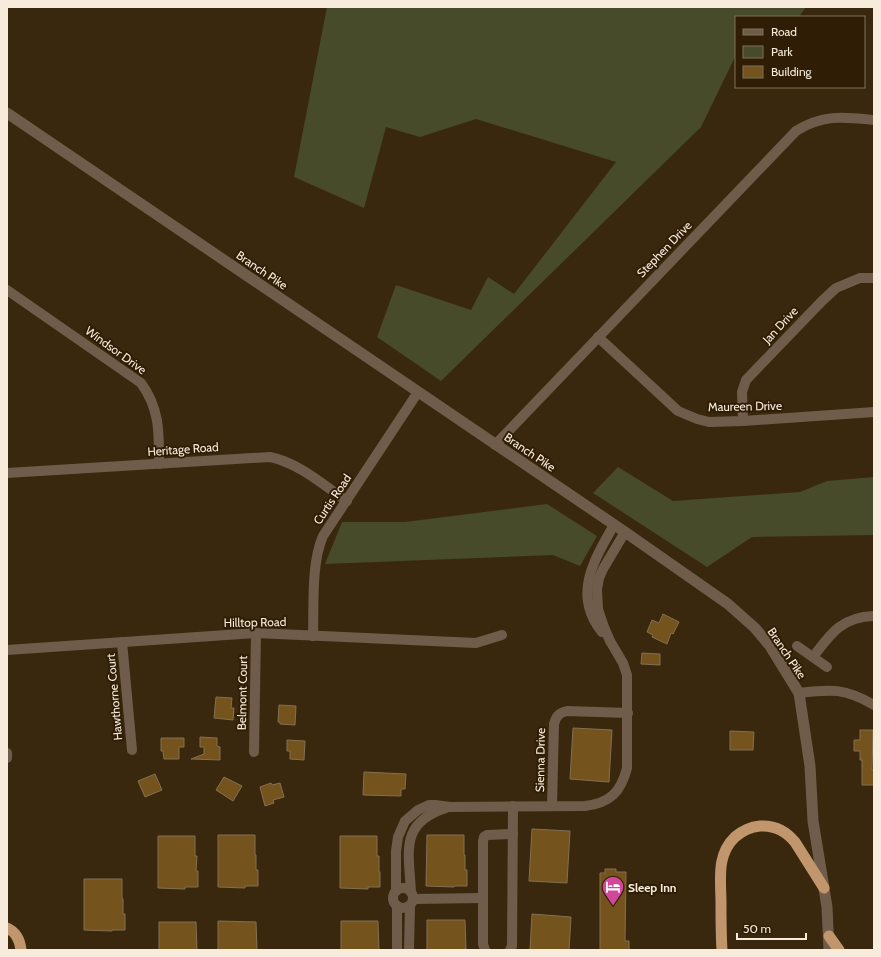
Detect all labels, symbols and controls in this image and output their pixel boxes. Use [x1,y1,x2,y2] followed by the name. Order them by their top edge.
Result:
[735,16,865,88] legend
[771,24,797,39] text: Road
[771,44,793,59] text: Park
[771,64,813,79] text: Building
[633,218,695,280] street label: Stephen Drive
[234,247,290,293] street label: Branch Pike
[758,303,801,347] street label: Jan Drive
[82,323,150,377] street label: Windsor Drive
[708,398,782,414] street label: Maureen Drive
[502,429,558,475] street label: Branch Pike
[147,439,219,459] street label: Heritage Road
[310,471,354,527] street label: Curtis Road
[224,614,286,630] street label: Hilltop Road
[764,625,810,681] street label: Branch Pike
[103,653,125,741] street label: Hawthorne Court
[234,656,250,730] street label: Belmont Court
[532,728,548,792] street label: Sienna Drive
[600,874,626,907] hotel icon: Sleep Inn
[628,880,676,895] place label: Sleep Inn
[737,915,806,941] scale bar
[743,921,771,936] text: 50 m

